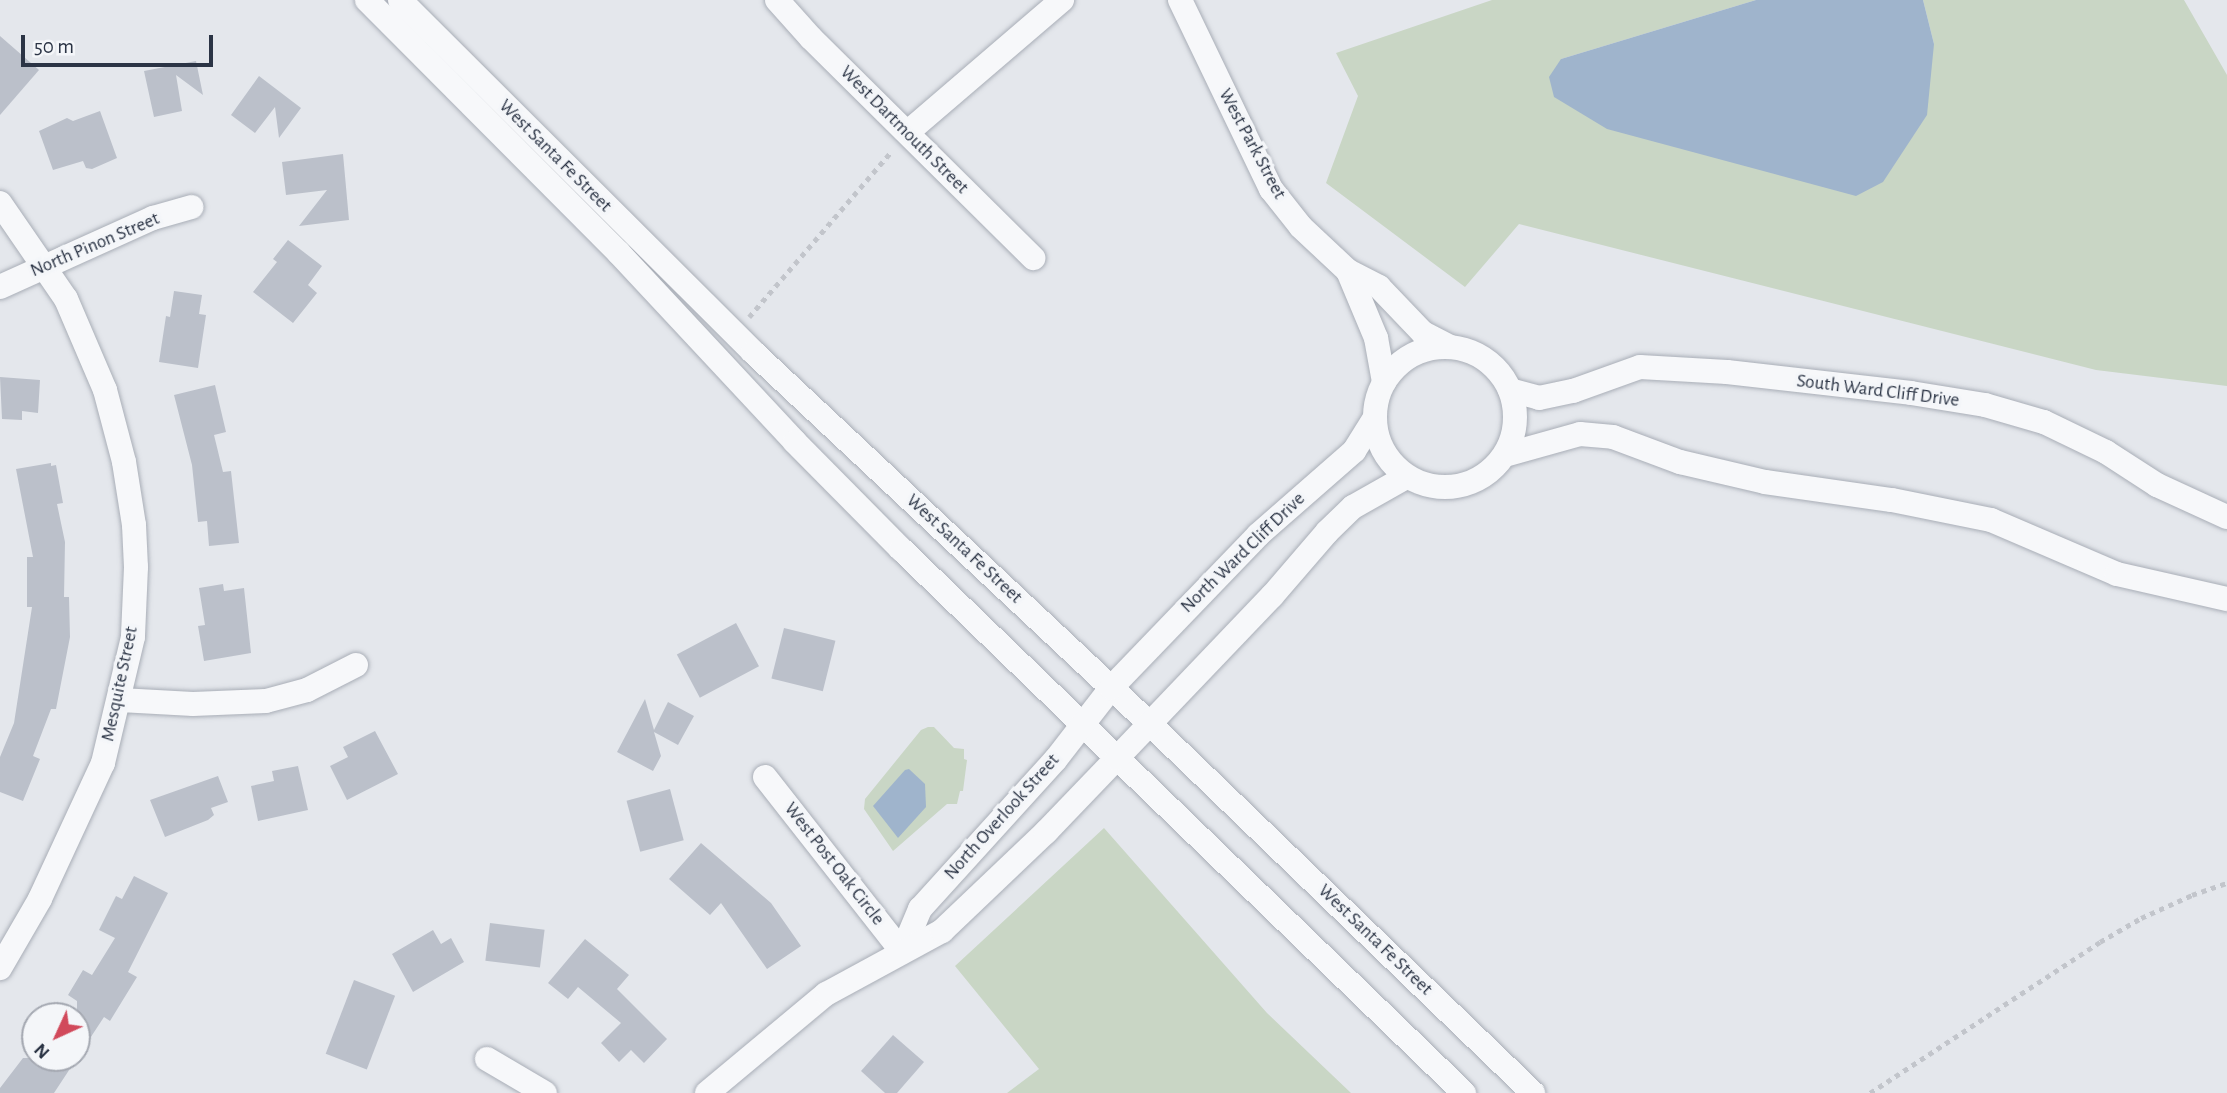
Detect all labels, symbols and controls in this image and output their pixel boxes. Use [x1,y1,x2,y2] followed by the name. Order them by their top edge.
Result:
[24,21,217,65] scale bar
[34,36,74,57] text: 50 m
[835,61,973,199] street label: West Dartmouth Street
[1213,85,1291,203] street label: West Park Street
[494,95,616,217] street label: West Santa Fe Street
[27,208,163,282] street label: North Pinon Street
[1795,370,1961,412] street label: South Ward Cliff Drive
[1176,488,1310,618] street label: North Ward Cliff Drive
[901,489,1027,609] street label: West Santa Fe Street
[97,625,143,743] street label: Mesquite Street
[939,749,1065,885] street label: North Overlook Street
[779,798,889,930] street label: West Post Oak Circle
[1313,880,1437,1000] street label: West Santa Fe Street
[21,1002,91,1072] north arrow
[31,1039,54,1062] text: N

